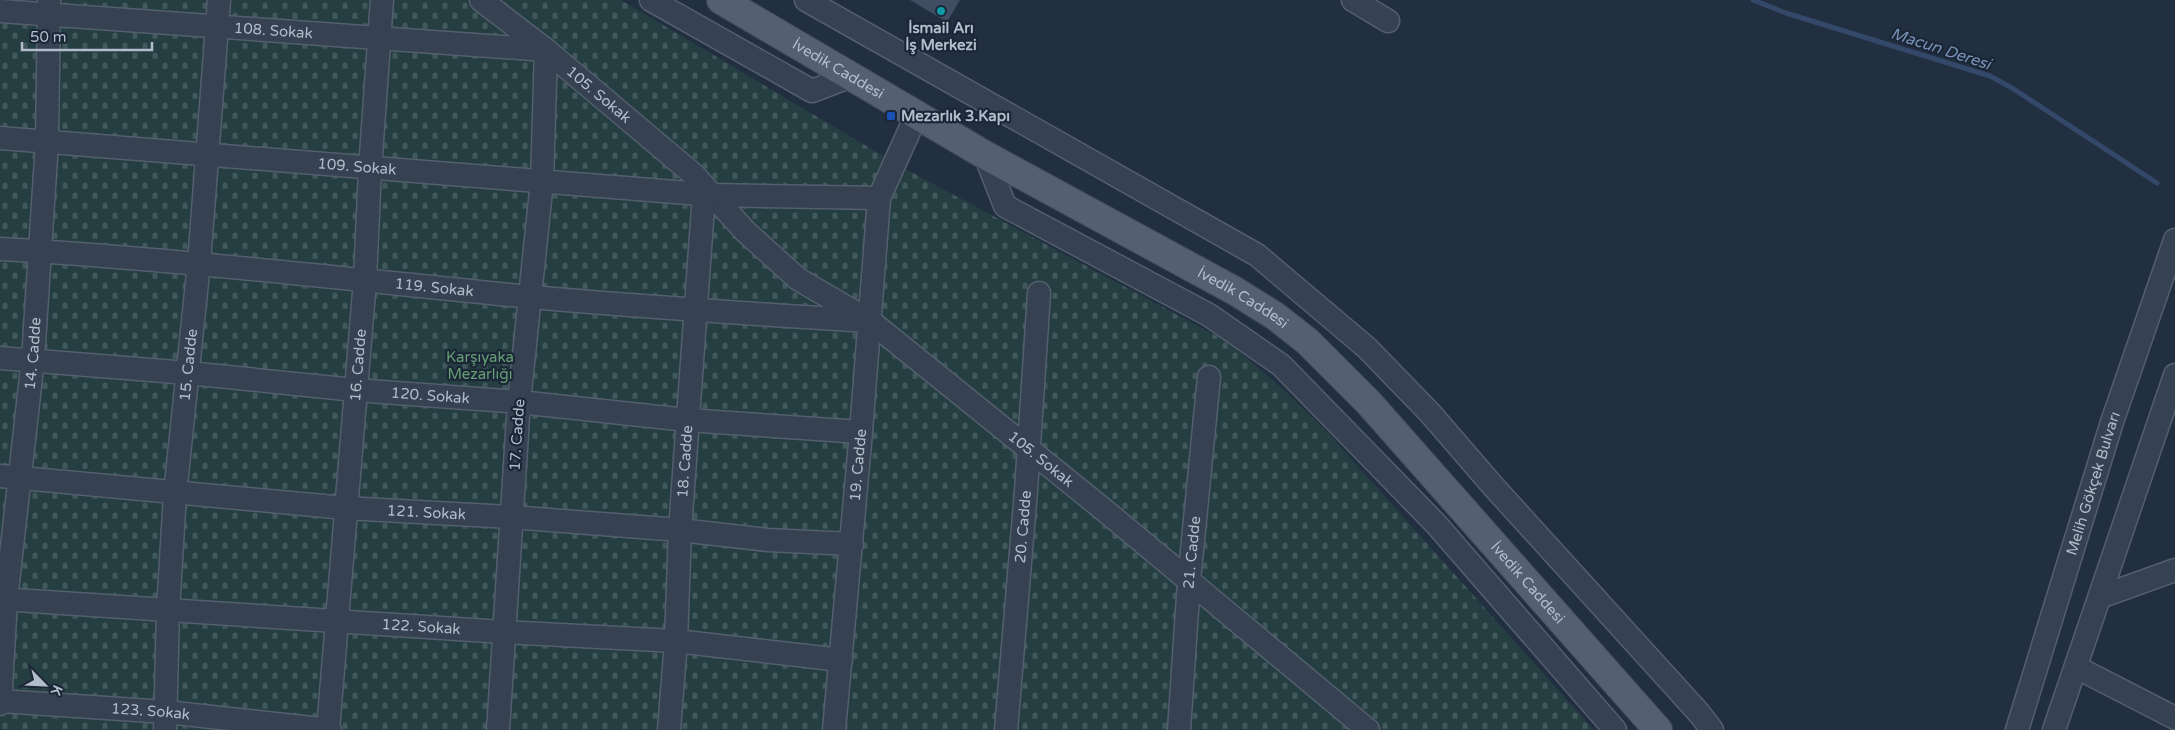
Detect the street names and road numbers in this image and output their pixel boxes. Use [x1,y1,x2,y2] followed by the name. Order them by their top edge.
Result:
[233,19,313,42] street label: 108. Sokak
[789,35,887,103] street label: İvedik Caddesi
[563,62,635,127] street label: 105. Sokak
[317,154,397,179] street label: 109. Sokak
[1194,263,1292,332] street label: İvedik Caddesi
[394,274,474,300] street label: 119. Sokak
[21,317,45,391] street label: 14. Cadde
[176,328,201,402] street label: 15. Cadde
[346,328,370,402] street label: 16. Cadde
[390,384,470,407] street label: 120. Sokak
[506,398,528,472] street label: 17. Cadde
[2062,409,2124,557] street label: Melih Gökçek Bulvarı
[673,424,696,499] street label: 18. Cadde
[1005,427,1077,491] street label: 105. Sokak
[846,428,870,502] street label: 19. Cadde
[1011,490,1035,564] street label: 20. Cadde
[386,501,466,524] street label: 121. Sokak
[1179,515,1204,589] street label: 21. Cadde
[1487,538,1569,627] street label: İvedik Caddesi
[381,615,461,638] street label: 122. Sokak
[111,699,191,724] street label: 123. Sokak

